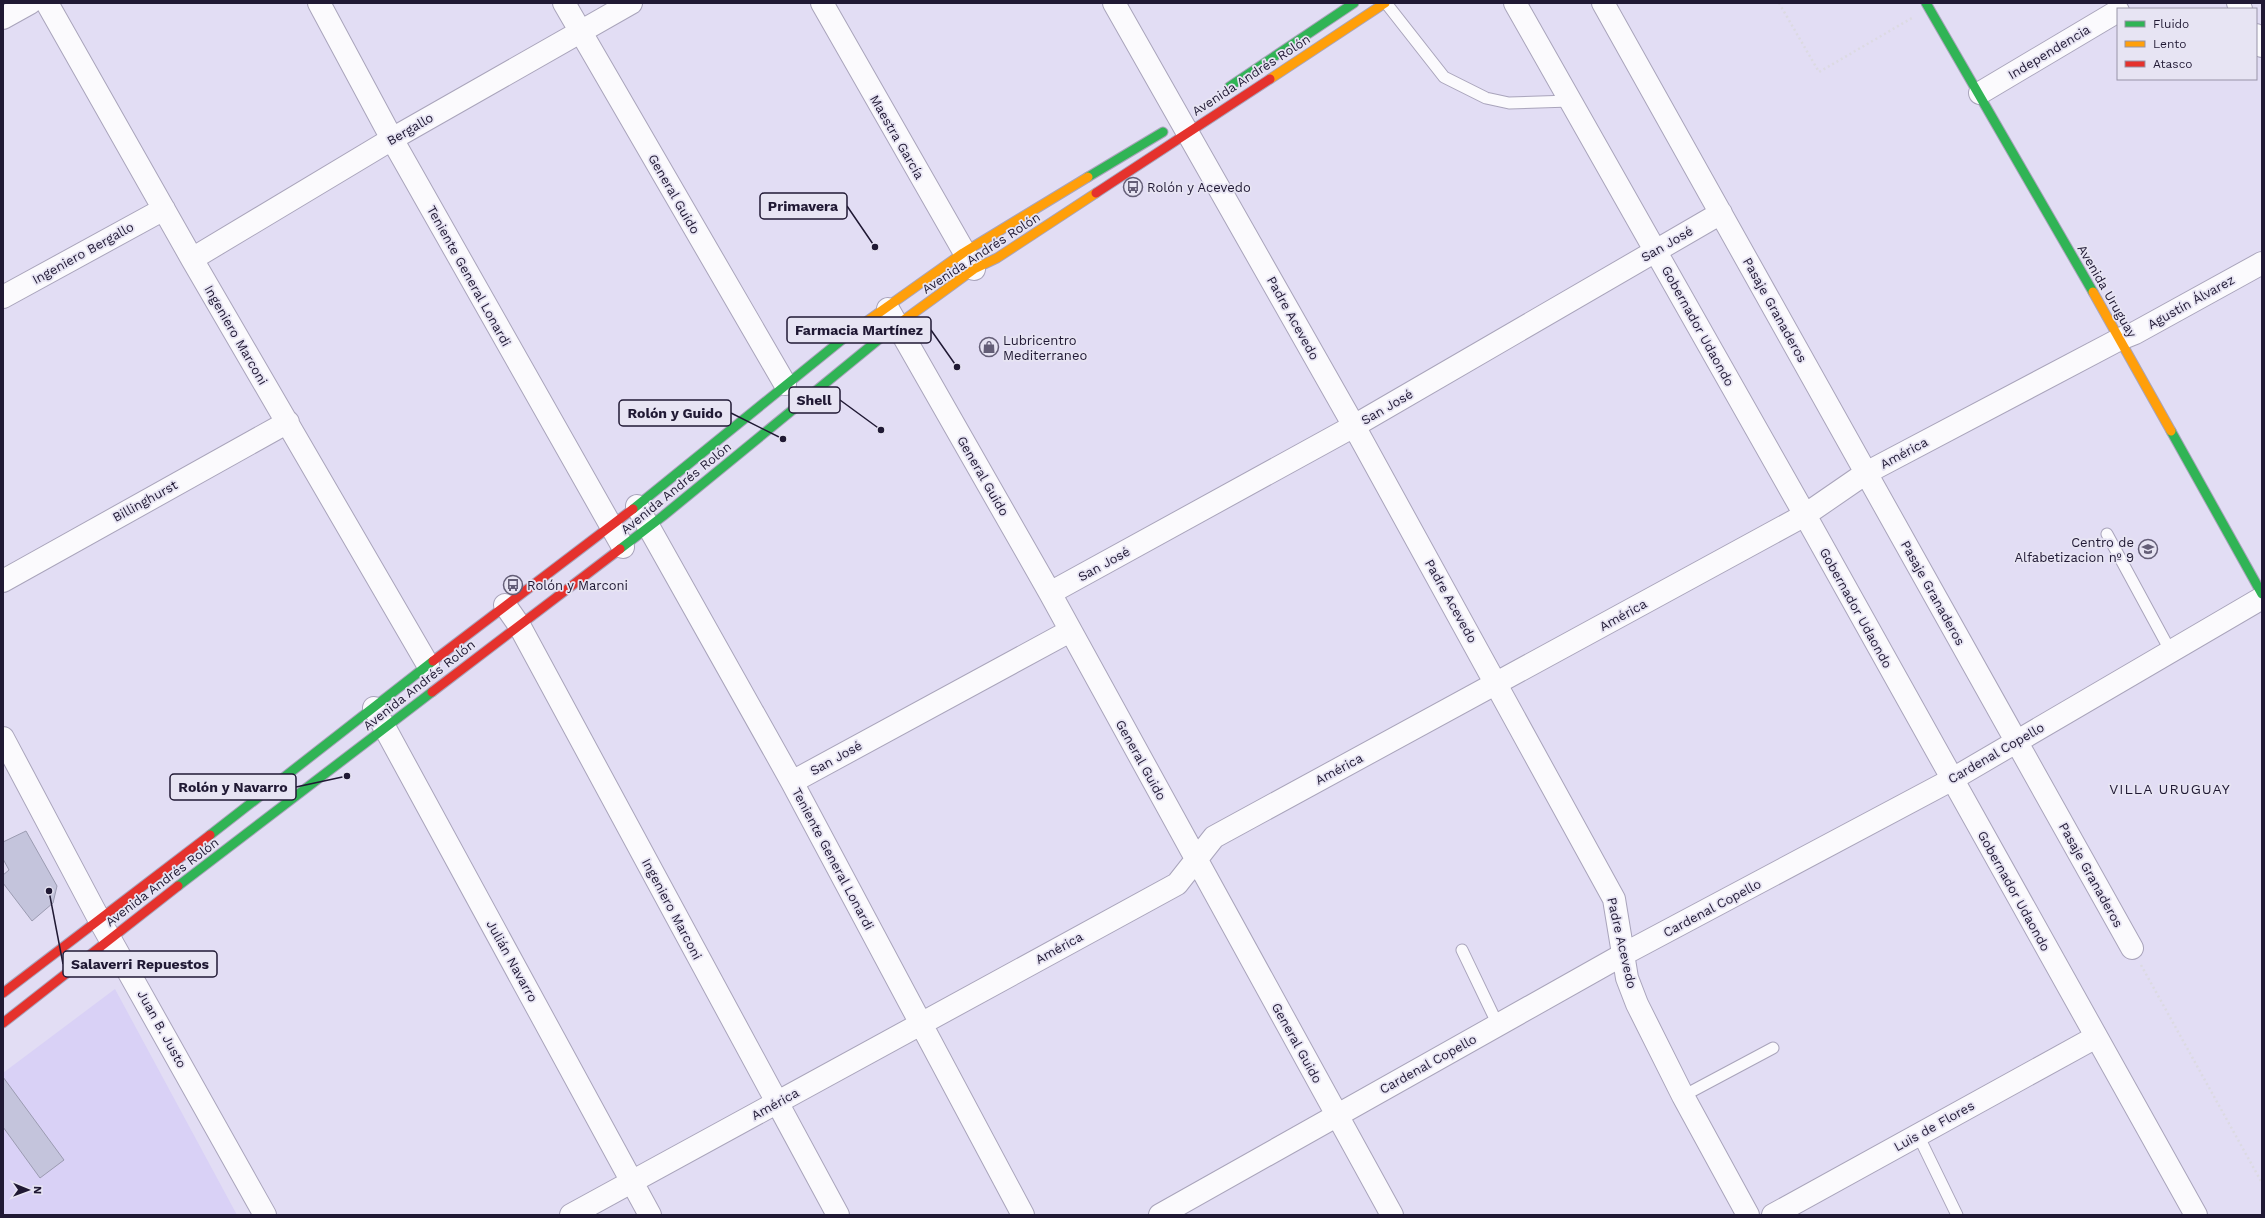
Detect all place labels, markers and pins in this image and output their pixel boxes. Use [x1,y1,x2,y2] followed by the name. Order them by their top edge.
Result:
[1122,176,1144,198] bus stop icon: Rolón y Acevedo
[1147,180,1251,195] place label: Rolón y Acevedo
[760,193,847,219] callout: Primavera
[787,317,931,343] callout: Farmacia Martínez
[1003,333,1087,363] place label: Lubricentro Mediterraneo
[978,336,1000,358] shop icon: Lubricentro Mediterraneo
[789,387,840,413] callout: Shell
[619,400,731,426] callout: Rolón y Guido
[2015,535,2134,565] place label: Centro de Alfabetizacion nº 9
[2137,538,2159,560] school or university icon: Centro de Alfabetizacion nº 9
[502,574,524,596] bus stop icon: Rolón y Marconi
[527,578,628,593] place label: Rolón y Marconi
[170,774,296,800] callout: Rolón y Navarro
[63,951,217,977] callout: Salaverri Repuestos

